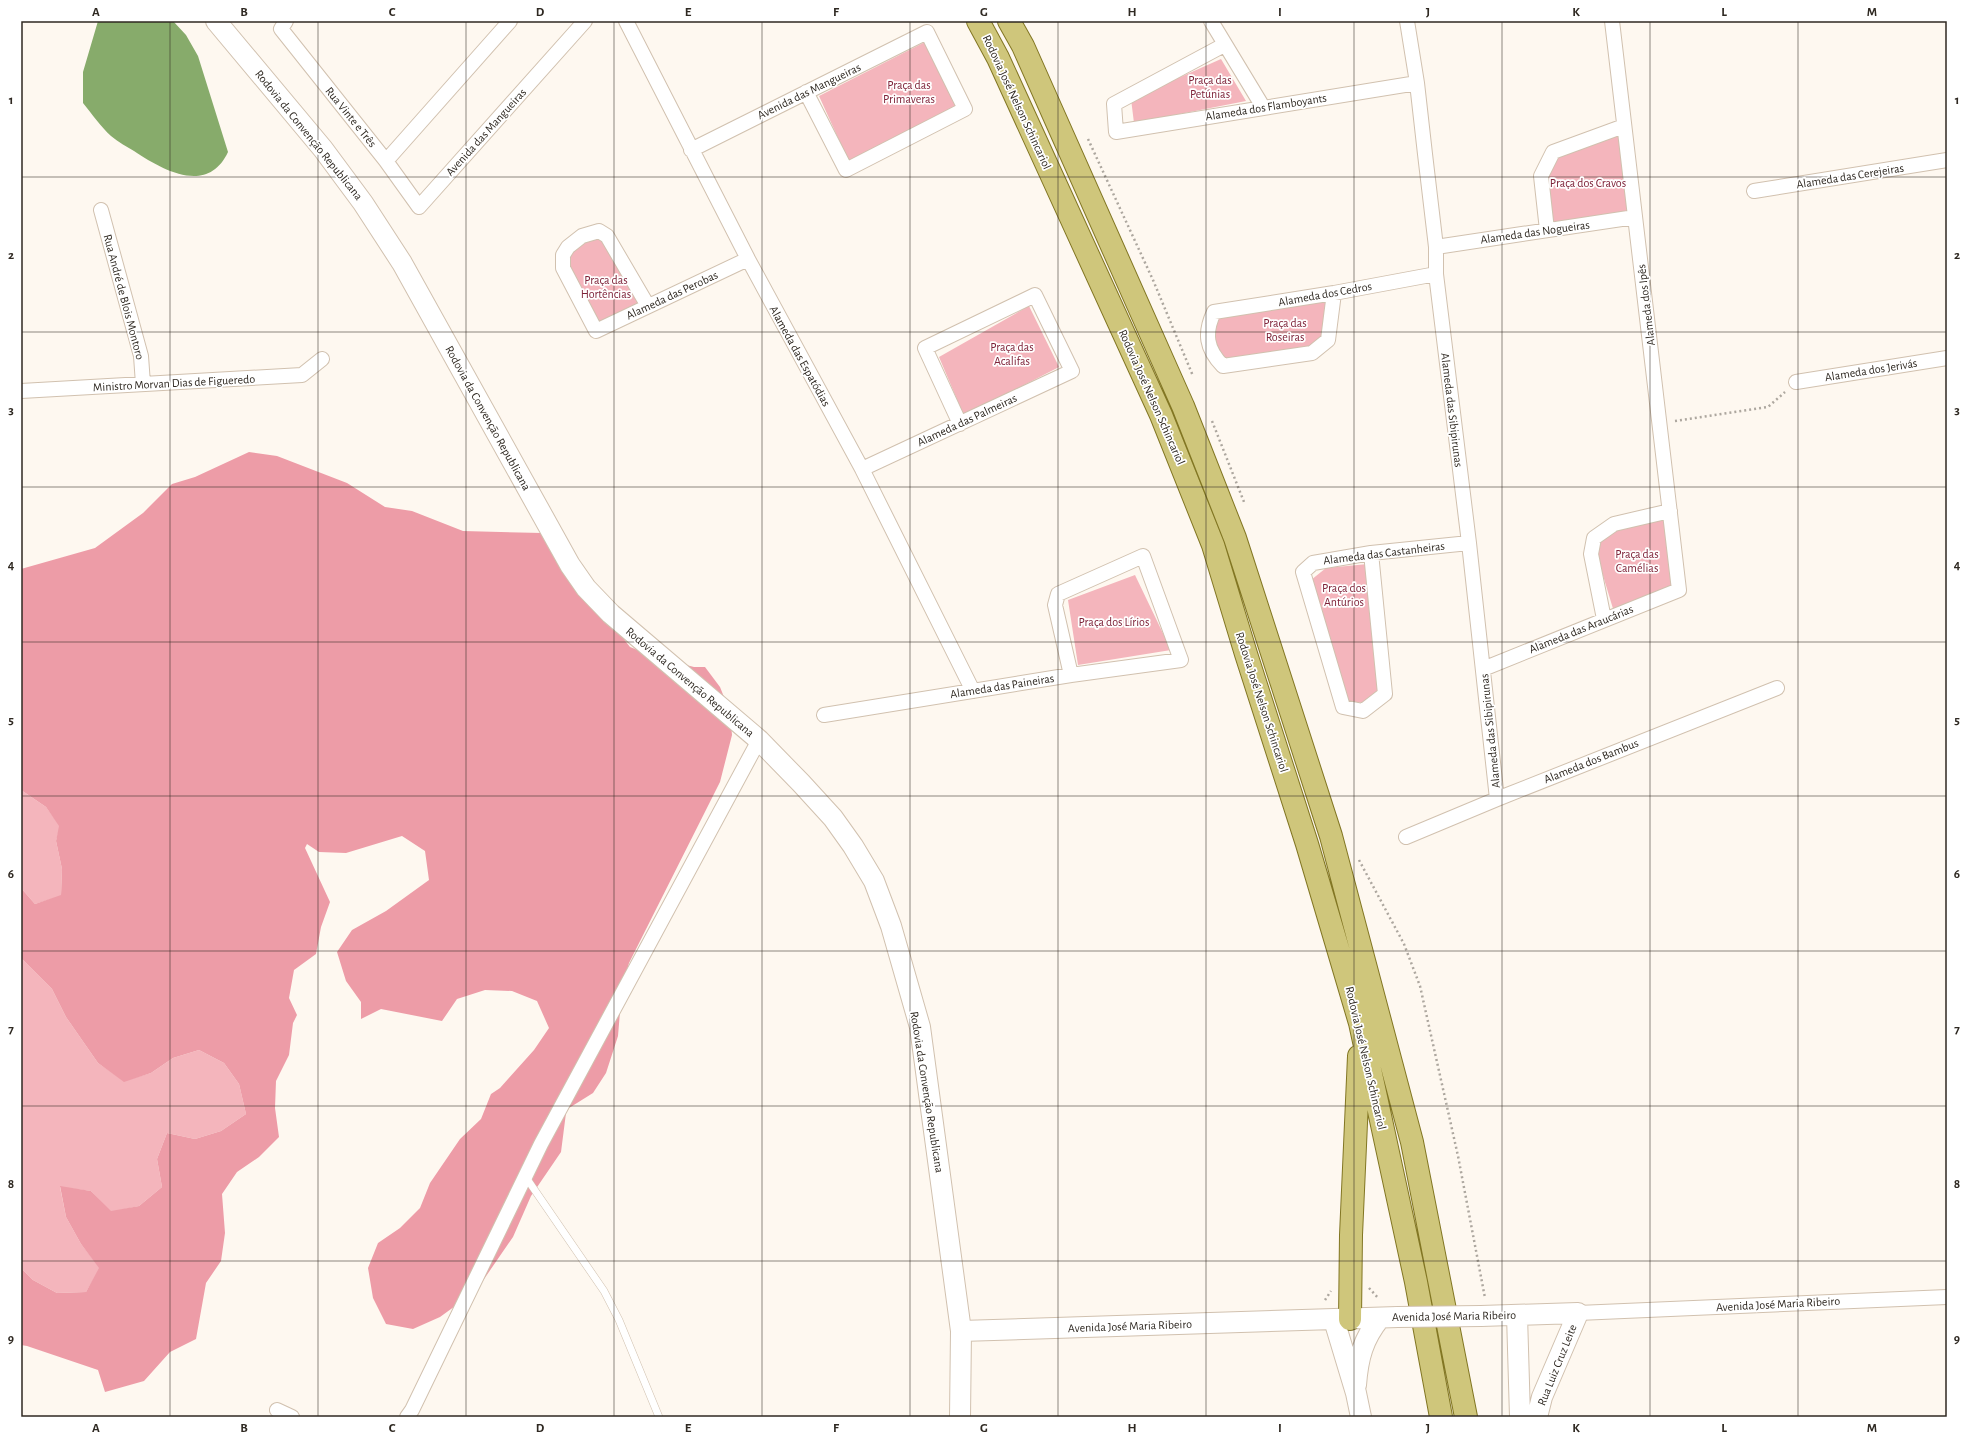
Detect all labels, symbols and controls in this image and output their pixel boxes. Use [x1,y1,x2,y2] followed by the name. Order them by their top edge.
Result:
[92,6,100,19] text: A
[240,6,248,19] text: B
[389,6,396,19] text: C
[536,6,545,19] text: D
[685,6,692,19] text: E
[833,6,840,19] text: F
[980,6,988,19] text: G
[1127,6,1137,19] text: H
[1278,6,1282,19] text: I
[1426,6,1430,19] text: J
[1572,6,1580,19] text: K
[1721,6,1727,19] text: L
[1867,6,1877,19] text: M
[981,33,1053,171] street label: Rodovia José Nelson Schincariol
[755,61,863,121] street label: Avenida das Mangueiras
[253,68,365,203] street label: Rodovia da Convenção Republicana
[1188,74,1232,100] park label: Praça das Petúnias
[883,79,935,105] park label: Praça das Primaveras
[323,85,379,149] street label: Rua Vinte e Três
[444,86,528,178] street label: Avenida das Mangueiras
[1205,91,1328,124] street label: Alameda dos Flamboyants
[9,94,13,107] text: 1
[1955,94,1959,107] text: 1
[1795,162,1905,191] street label: Alameda das Cerejeiras
[1550,177,1626,189] park label: Praça dos Cravos
[1480,218,1590,246] street label: Alameda das Nogueiras
[101,233,147,361] street label: Rua André de Blois Montoro
[8,249,14,262] text: 2
[1954,249,1960,262] text: 2
[1635,264,1657,346] street label: Alameda dos Ipês
[624,269,720,321] street label: Alameda das Perobas
[581,274,631,300] park label: Praça das Hortências
[1277,280,1373,308] street label: Alameda dos Cedros
[767,304,833,408] street label: Alameda das Espatódias
[1263,317,1307,343] park label: Praça das Roseiras
[1117,328,1187,466] street label: Rodovia José Nelson Schincariol
[990,341,1034,367] park label: Praça das Acalifas
[443,344,533,493] street label: Rodovia da Convenção Republicana
[1439,352,1465,468] street label: Alameda das Sibipirunas
[1824,357,1918,383] street label: Alameda dos Jerivás
[93,373,256,393] street label: Ministro Morvan Dias de Figueredo
[915,392,1019,448] street label: Alameda das Palmeiras
[8,404,14,417] text: 3
[1954,404,1960,417] text: 3
[1322,540,1446,566] street label: Alameda das Castanheiras
[1615,548,1659,574] park label: Praça das Camélias
[8,559,15,572] text: 4
[1954,559,1961,572] text: 4
[1322,582,1366,608] park label: Praça dos Antúrios
[1527,603,1635,655] street label: Alameda das Araucárias
[1079,616,1149,628] park label: Praça dos Lírios
[624,625,757,739] street label: Rodovia da Convenção Republicana
[1234,630,1290,774] street label: Rodovia José Nelson Schincariol
[949,672,1055,700] street label: Alameda das Paineiras
[1478,673,1502,789] street label: Alameda das Sibipirunas
[8,714,14,727] text: 5
[1954,714,1960,727] text: 5
[1542,737,1640,785] street label: Alameda dos Bambus
[8,868,14,881] text: 6
[1954,868,1960,881] text: 6
[1344,985,1388,1131] street label: Rodovia José Nelson Schincariol
[908,1010,946,1174] street label: Rodovia da Convenção Republicana
[8,1023,14,1036] text: 7
[1954,1023,1960,1036] text: 7
[8,1178,14,1191] text: 8
[1954,1178,1960,1191] text: 8
[1716,1295,1840,1313] street label: Avenida José Maria Ribeiro
[1392,1309,1516,1323] street label: Avenida José Maria Ribeiro
[1068,1318,1192,1334] street label: Avenida José Maria Ribeiro
[1535,1323,1579,1407] street label: Rua Luiz Cruz Leite
[8,1333,14,1346] text: 9
[1954,1333,1960,1346] text: 9
[92,1422,100,1435] text: A
[240,1422,248,1435] text: B
[389,1422,396,1435] text: C
[536,1422,545,1435] text: D
[685,1422,692,1435] text: E
[833,1422,840,1435] text: F
[980,1422,988,1435] text: G
[1127,1422,1137,1435] text: H
[1278,1422,1282,1435] text: I
[1426,1422,1430,1435] text: J
[1572,1422,1580,1435] text: K
[1721,1422,1727,1435] text: L
[1867,1422,1877,1435] text: M

